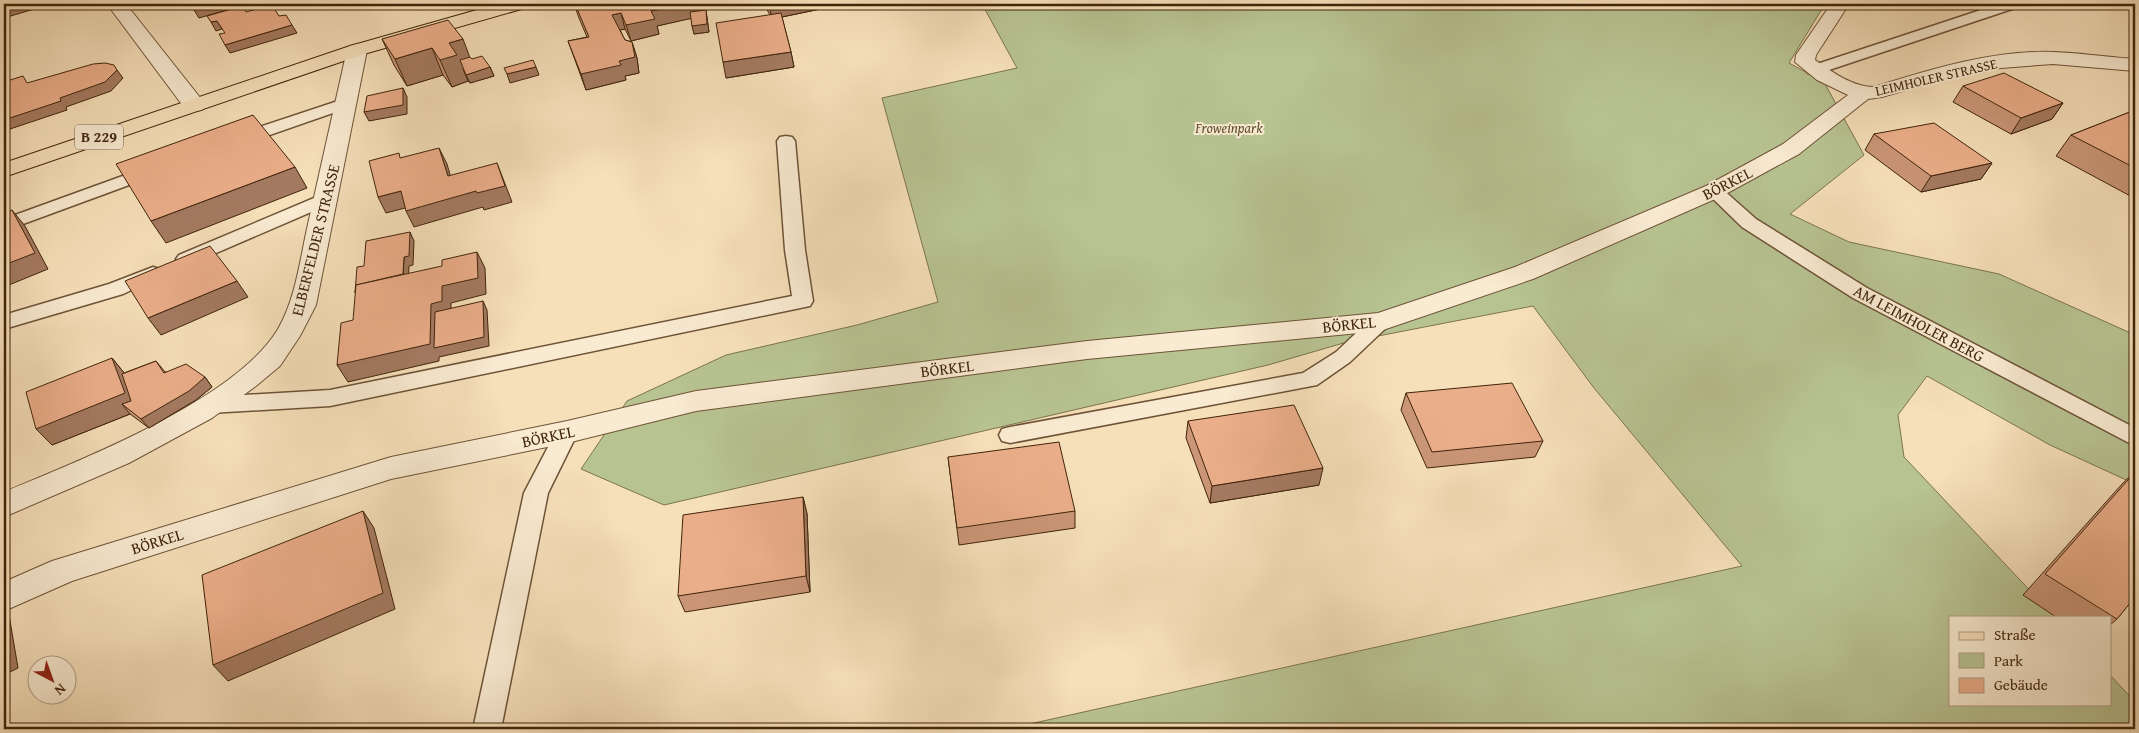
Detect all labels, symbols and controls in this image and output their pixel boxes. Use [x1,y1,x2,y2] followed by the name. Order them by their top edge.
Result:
[1873,53,1999,101] street label: LEIMHOLER STRASSE
[1194,118,1263,138] park label: Froweinpark
[75,124,123,150] road number: B 229
[1698,160,1756,206] street label: BÖRKEL
[284,161,346,319] street label: ELBERFELDER STRASSE
[1849,278,1989,368] street label: AM LEIMHOLER BERG
[1321,309,1377,339] street label: BÖRKEL
[919,353,975,383] street label: BÖRKEL
[519,419,577,453] street label: BÖRKEL
[128,522,186,560] street label: BÖRKEL
[1949,616,2112,706] legend
[1994,624,2036,645] text: Straße
[1994,650,2023,671] text: Park
[28,656,78,706] north arrow
[1994,674,2048,695] text: Gebäude
[50,679,71,701] text: N

